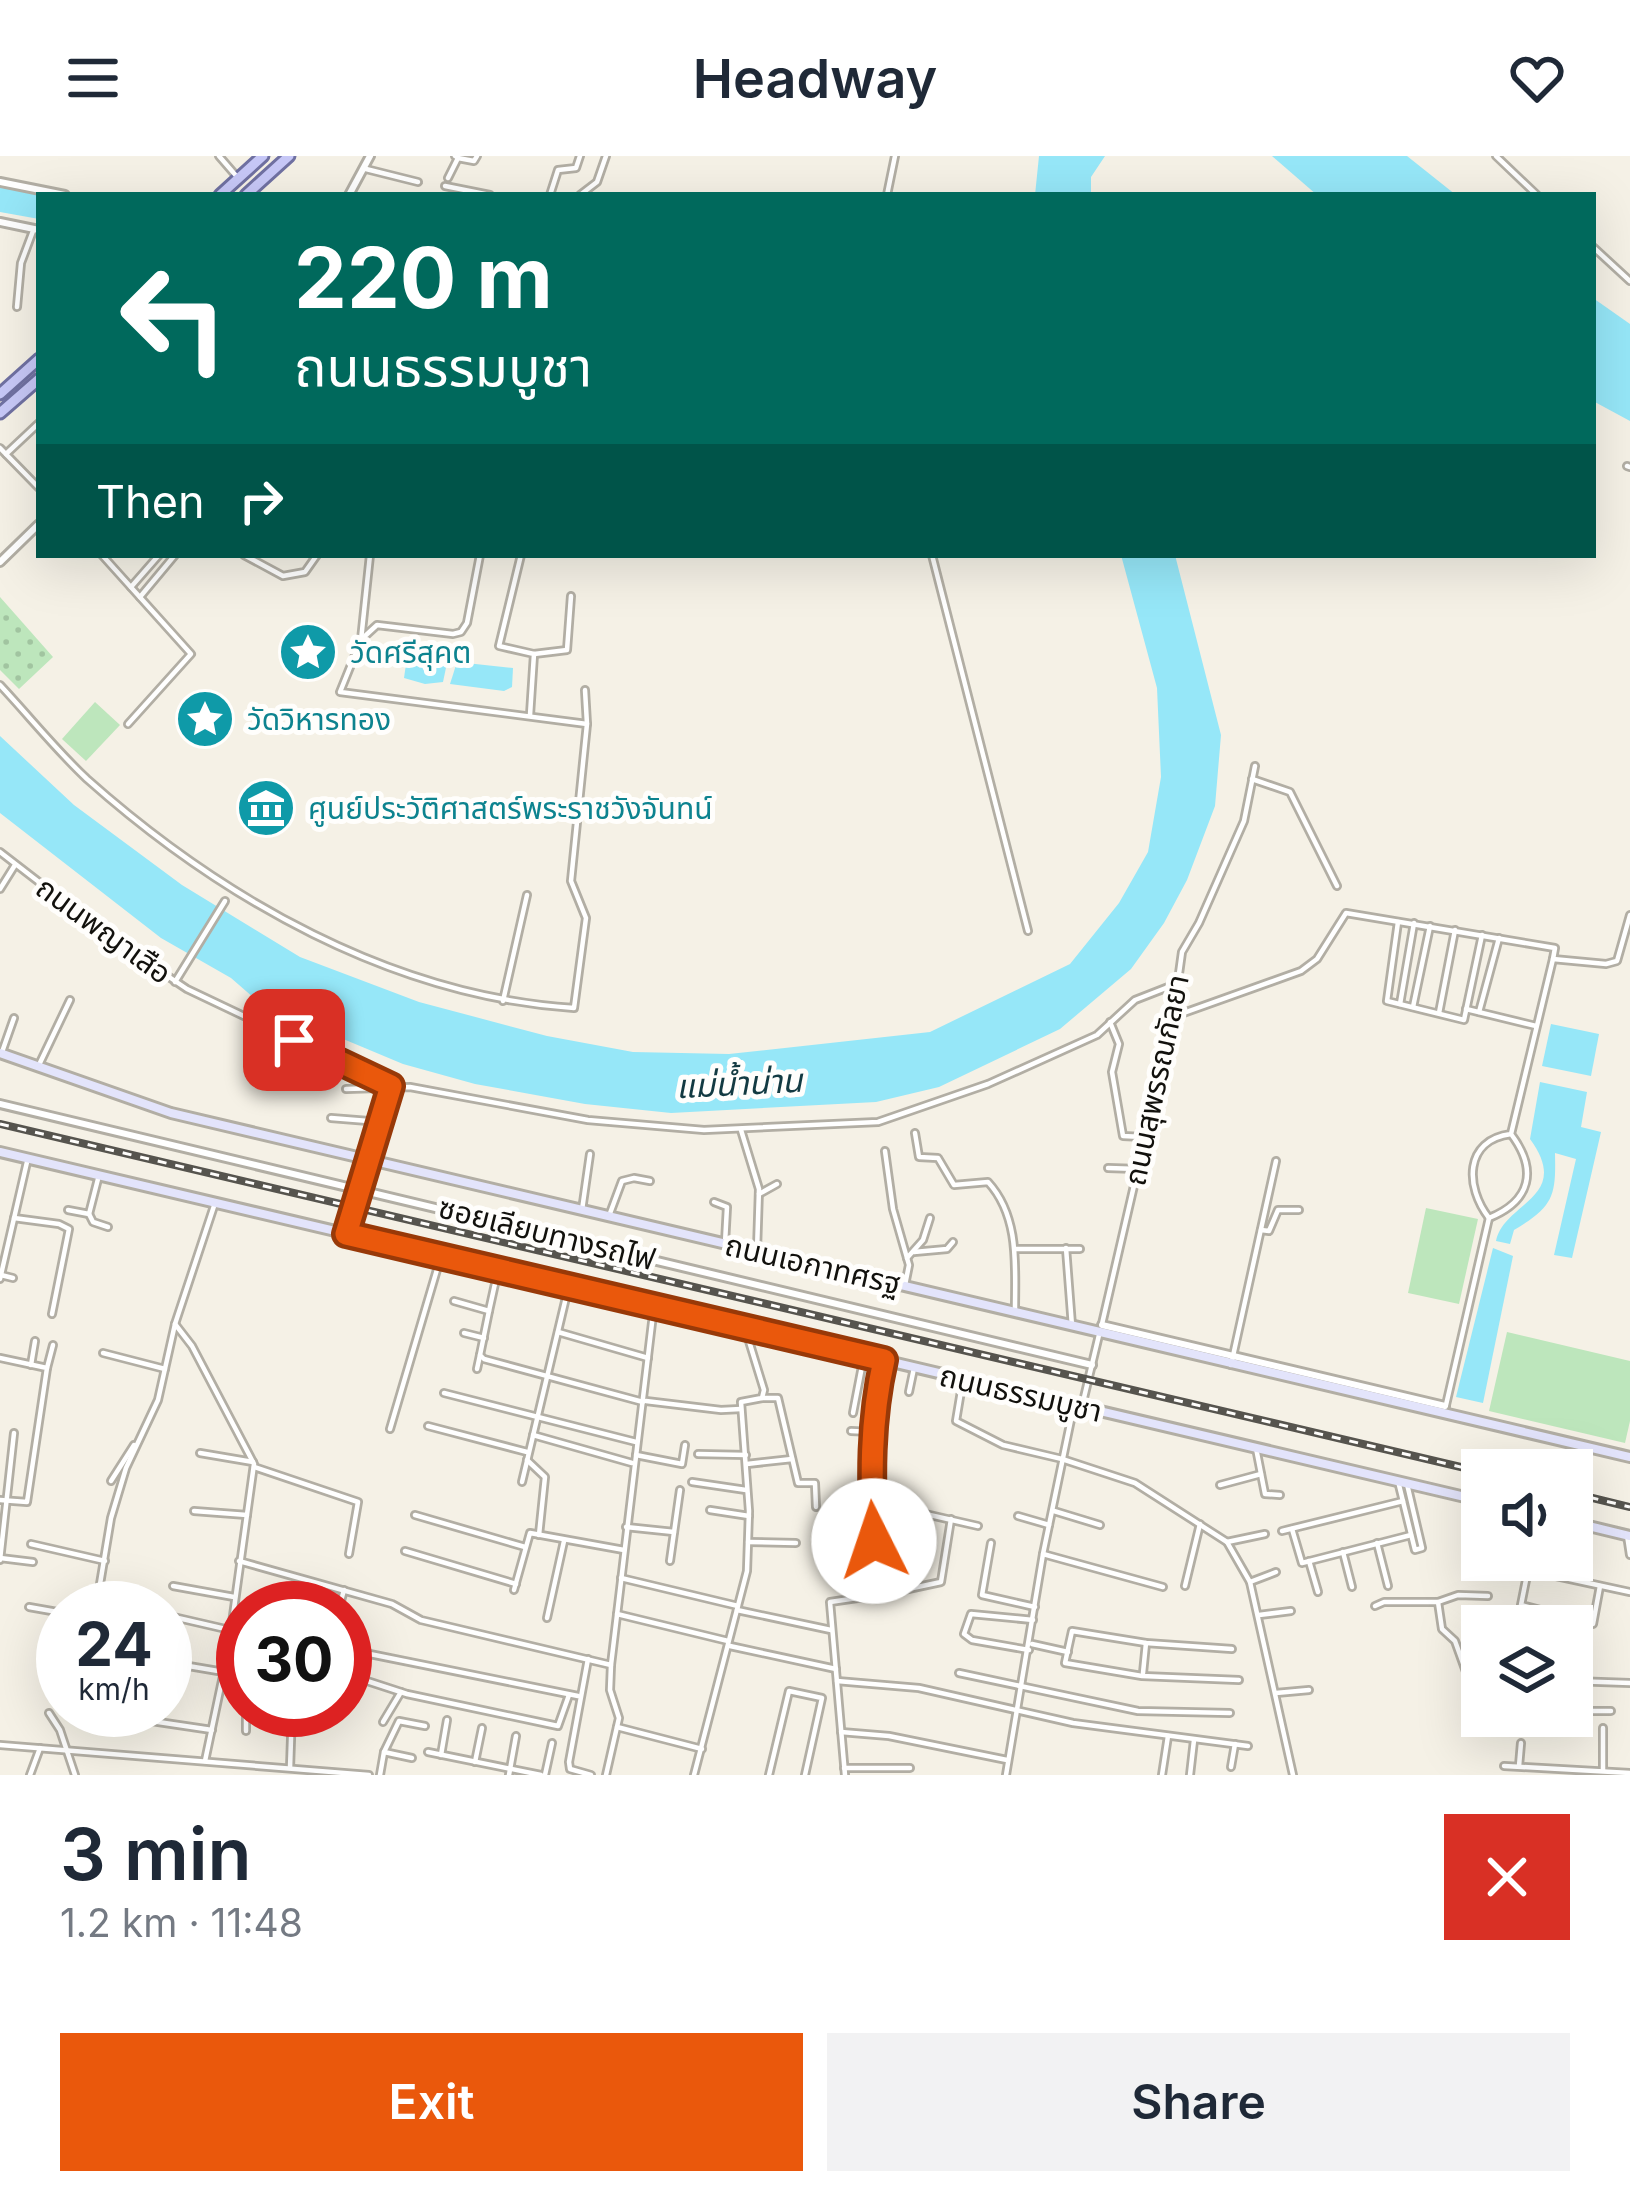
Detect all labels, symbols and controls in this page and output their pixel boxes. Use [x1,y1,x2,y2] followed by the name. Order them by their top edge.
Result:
[60,45,126,111] icon: menu
[1504,45,1570,111] icon: heart
[693,46,937,111] text: Headway
[294,227,553,328] text: 220 m
[96,240,252,396] icon: left
[294,334,592,399] text: ถนนธรรมบูชา
[228,468,294,534] icon: right
[96,474,204,529] text: Then
[277,621,339,683] place icon: วัดศรีสุคต
[350,634,471,671] place label: วัดศรีสุคต
[174,688,236,750] place icon: วัดวิหารทอง
[247,701,391,737] place label: วัดวิหารทอง
[235,777,297,839] museum icon: ศูนย์ประวัติศาสตร์พระราชวังจันทน์
[308,790,713,827] place label: ศูนย์ประวัติศาสตร์พระราชวังจันทน์
[29,869,179,991] street label: ถนนพญาเสือ
[1116,971,1197,1189] street label: ถนนสุพรรณกัลยา
[243,989,345,1091] pin
[261,1007,327,1073] icon: arrive
[675,1058,805,1106] water label: แม่น้ำน่าน
[435,1189,659,1277] street label: ซอยเลียบทางรถไฟ
[722,1226,904,1302] street label: ถนนเอกาทศรฐ
[936,1357,1106,1430] street label: ถนนธรรมบูชา
[1461,1449,1593,1737] map controls
[1461,1449,1593,1581] button: sound
[811,1478,937,1604] position arrow
[216,1581,372,1737] speed limit sign: 30
[1461,1605,1593,1737] button: layers
[75,1608,153,1680] text: 24
[78,1671,150,1707] text: km/h
[60,1810,252,1897] text: 3 min
[1444,1814,1570,1940] button: close
[60,1899,303,1946] text: 1.2 km · 11:48
[60,2033,803,2171] button: Exit
[827,2033,1570,2171] button: Share

